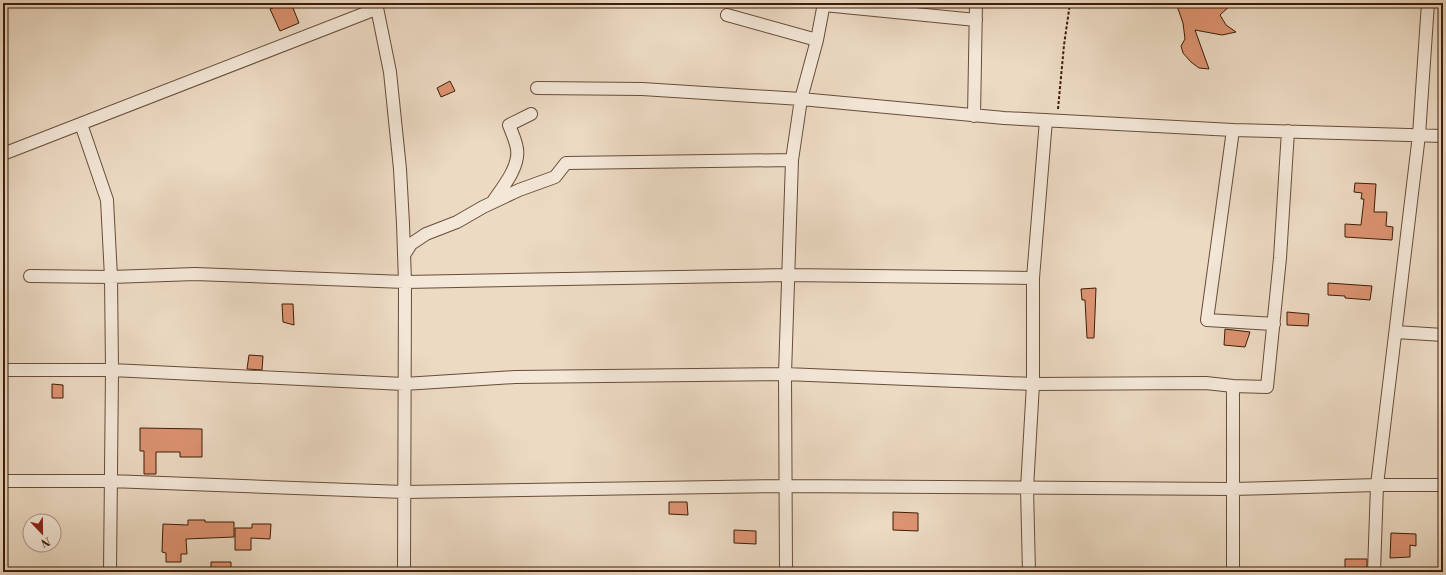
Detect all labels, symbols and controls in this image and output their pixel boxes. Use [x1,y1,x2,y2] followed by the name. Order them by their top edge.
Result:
[22,513,62,553] north arrow
[38,533,52,550] text: N

